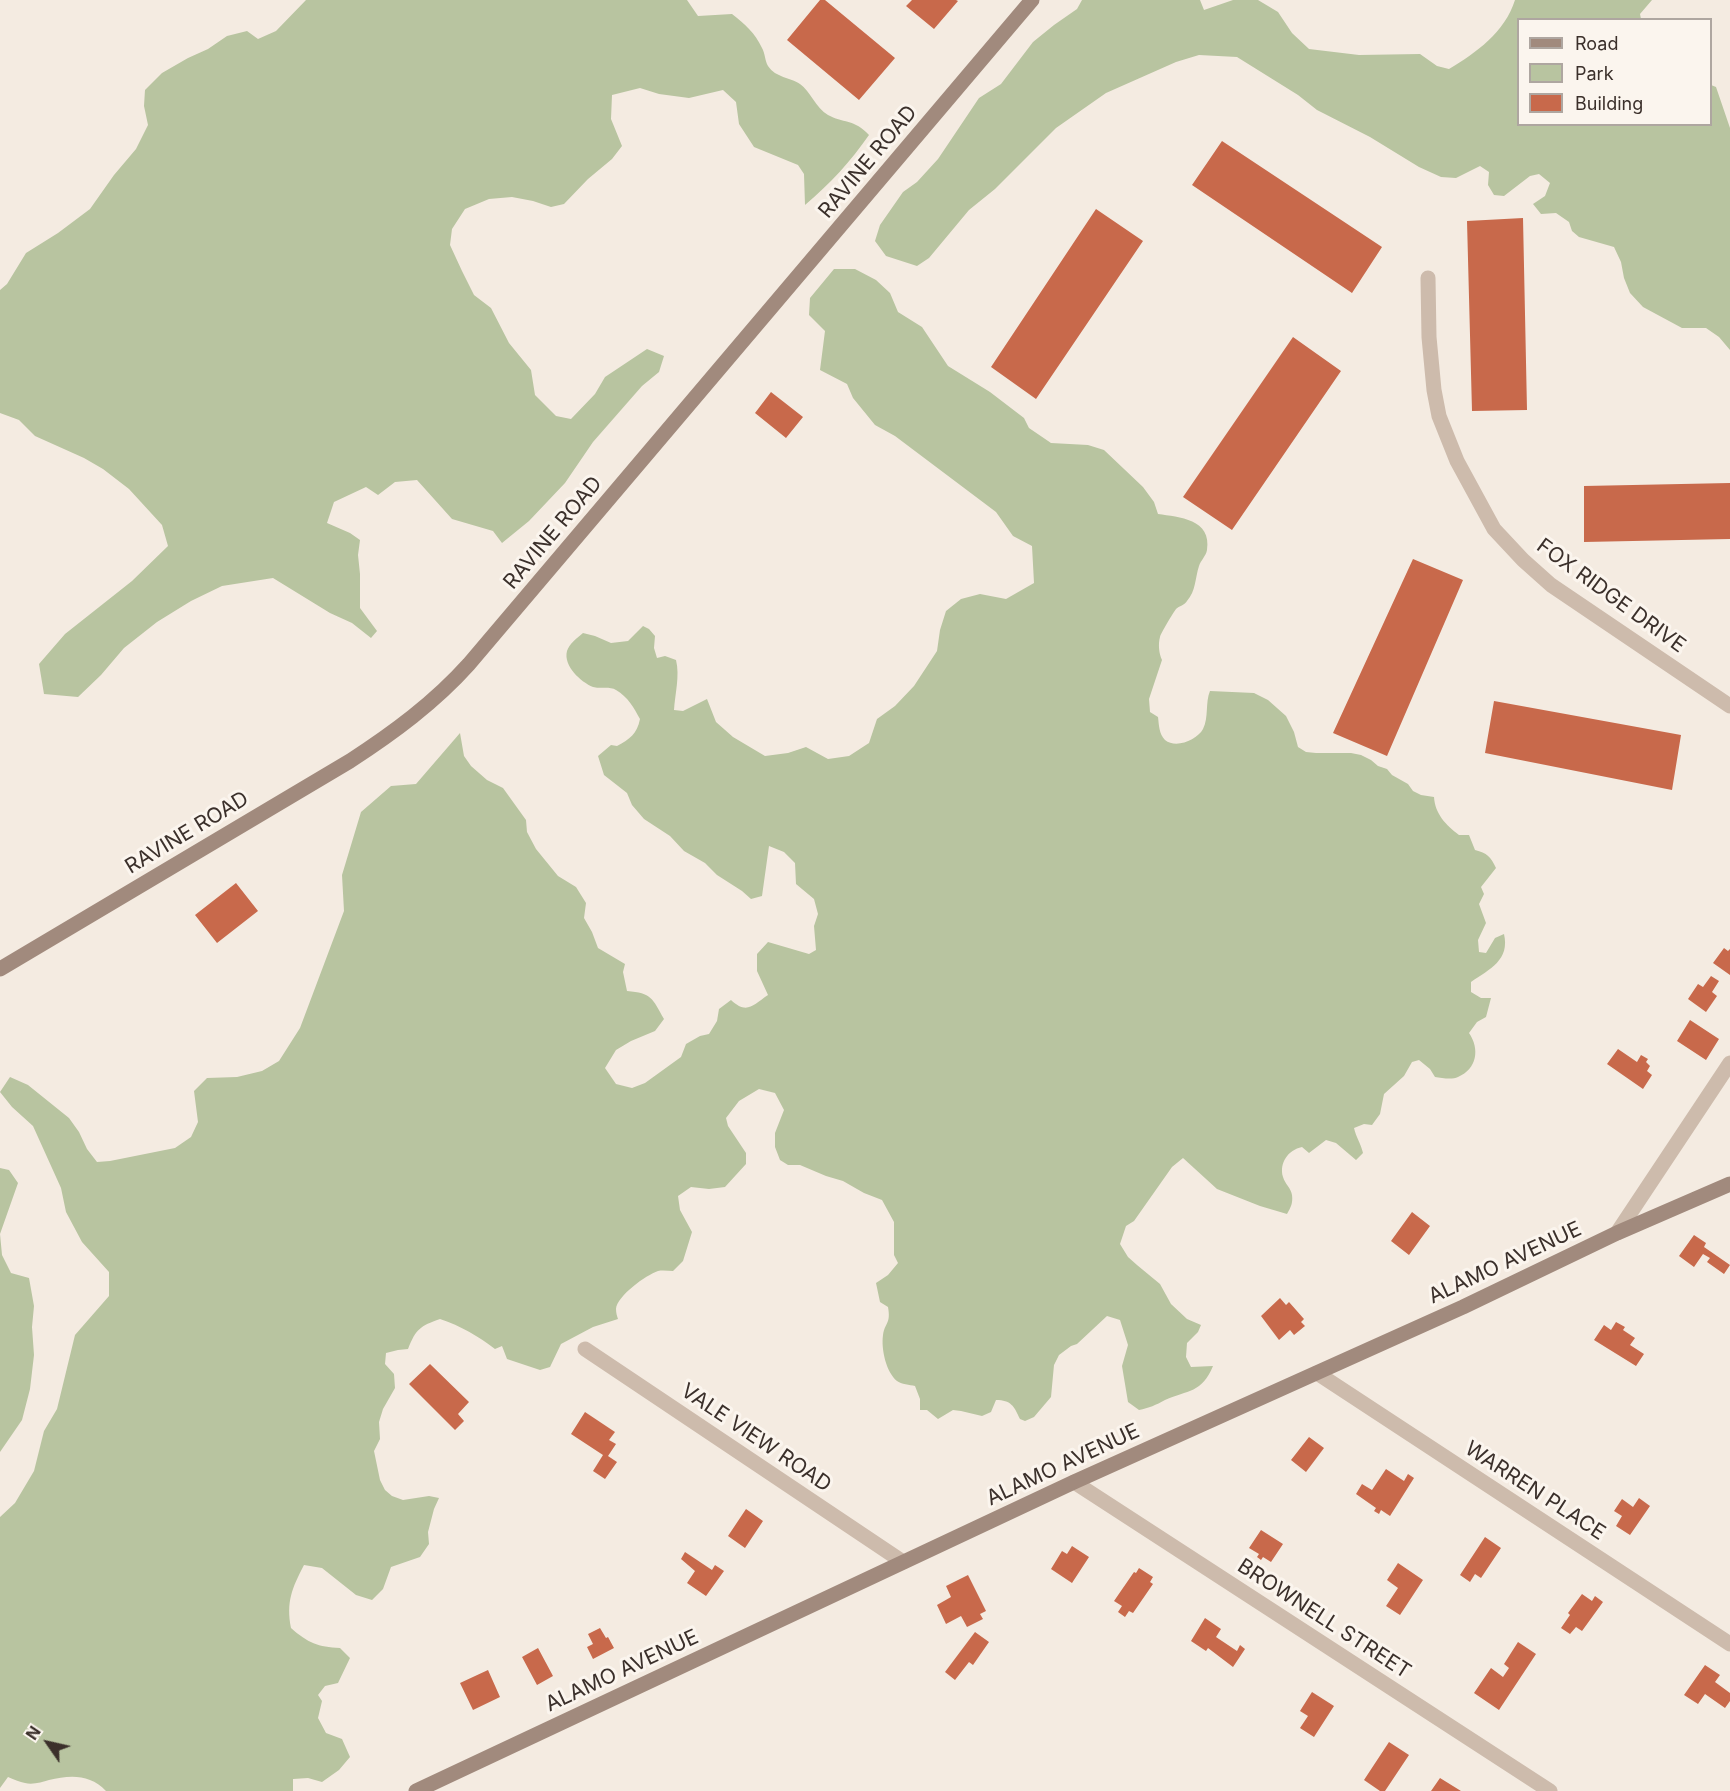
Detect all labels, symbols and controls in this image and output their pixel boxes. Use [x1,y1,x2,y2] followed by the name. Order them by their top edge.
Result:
[1517,18,1712,126] legend
[1575,33,1618,54] text: Road
[1575,63,1614,84] text: Park
[1575,93,1643,114] text: Building
[813,100,923,224] street label: RAVINE ROAD
[498,471,608,595] street label: RAVINE ROAD
[1532,534,1690,658] street label: FOX RIDGE DRIVE
[121,786,253,880] street label: RAVINE ROAD
[1424,1216,1586,1310] street label: ALAMO AVENUE
[676,1378,836,1498] street label: VALE VIEW ROAD
[982,1418,1144,1512] street label: ALAMO AVENUE
[1460,1436,1610,1546] street label: WARREN PLACE
[1233,1554,1415,1684] street label: BROWNELL STREET
[541,1624,703,1718] street label: ALAMO AVENUE
[18,1713,78,1773] north arrow
[21,1722,45,1744] text: N

